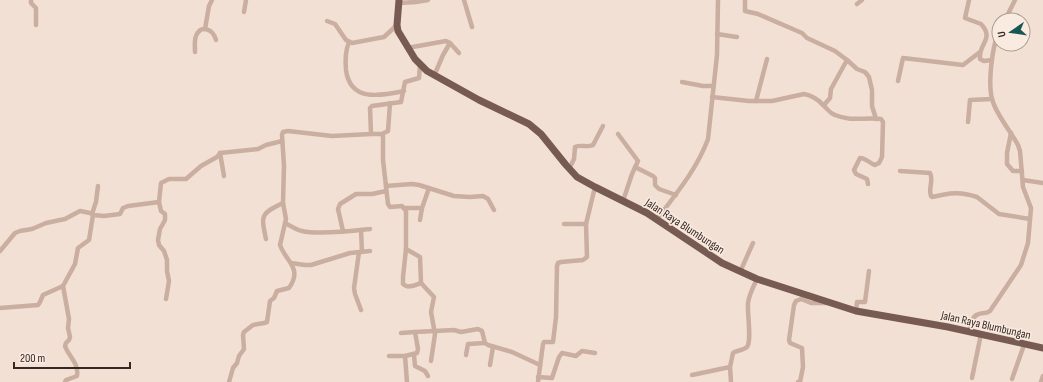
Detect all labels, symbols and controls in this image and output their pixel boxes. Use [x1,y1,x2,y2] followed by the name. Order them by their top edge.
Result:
[991,12,1031,52] north arrow
[995,30,1009,38] text: U
[641,195,727,258] street label: Jalan Raya Blumbungan
[939,308,1032,343] street label: Jalan Raya Blumbungan
[14,344,130,370] scale bar
[20,351,46,366] text: 200 m

